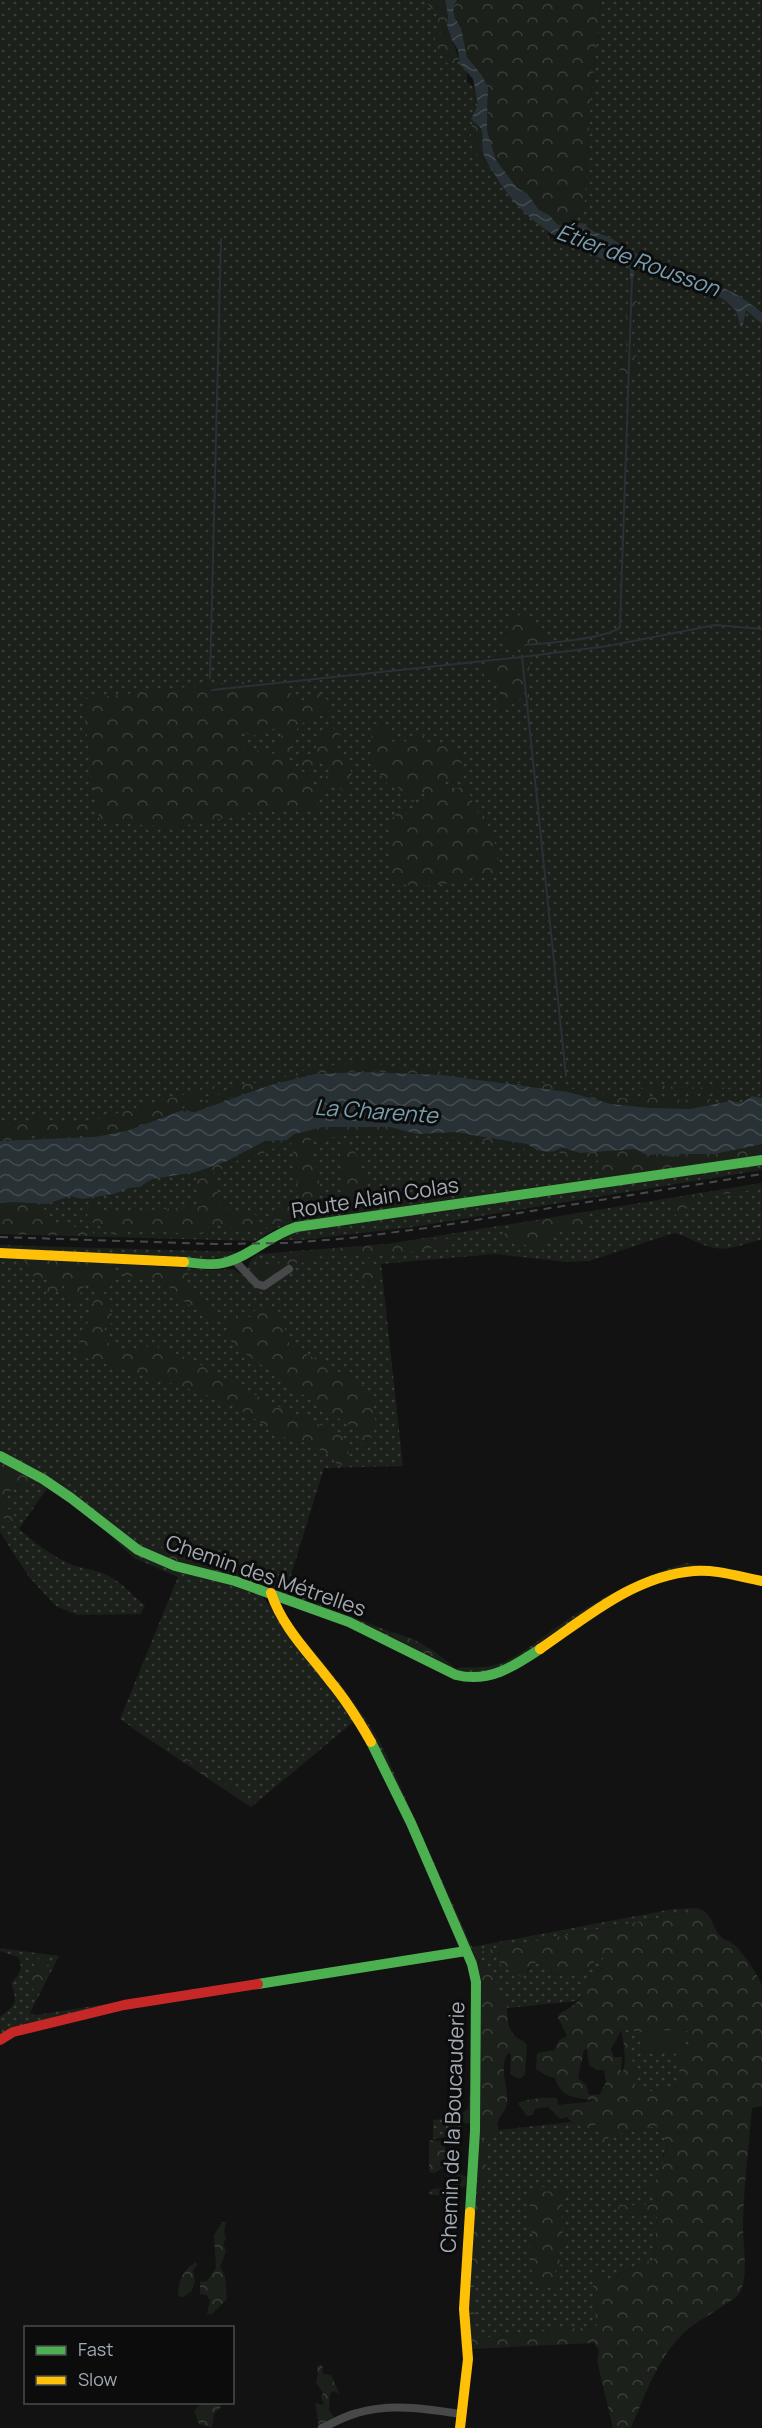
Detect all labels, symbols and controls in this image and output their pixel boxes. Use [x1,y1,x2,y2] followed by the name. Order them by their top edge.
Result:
[552,217,724,304] water label: Étier de Rousson
[313,1092,440,1130] water label: La Charente
[289,1170,461,1224] street label: Route Alain Colas
[162,1528,370,1622] street label: Chemin des Métrelles
[434,2001,470,2253] street label: Chemin de la Boucauderie
[24,2326,234,2404] legend
[78,2337,113,2361] text: Fast
[78,2367,118,2391] text: Slow

